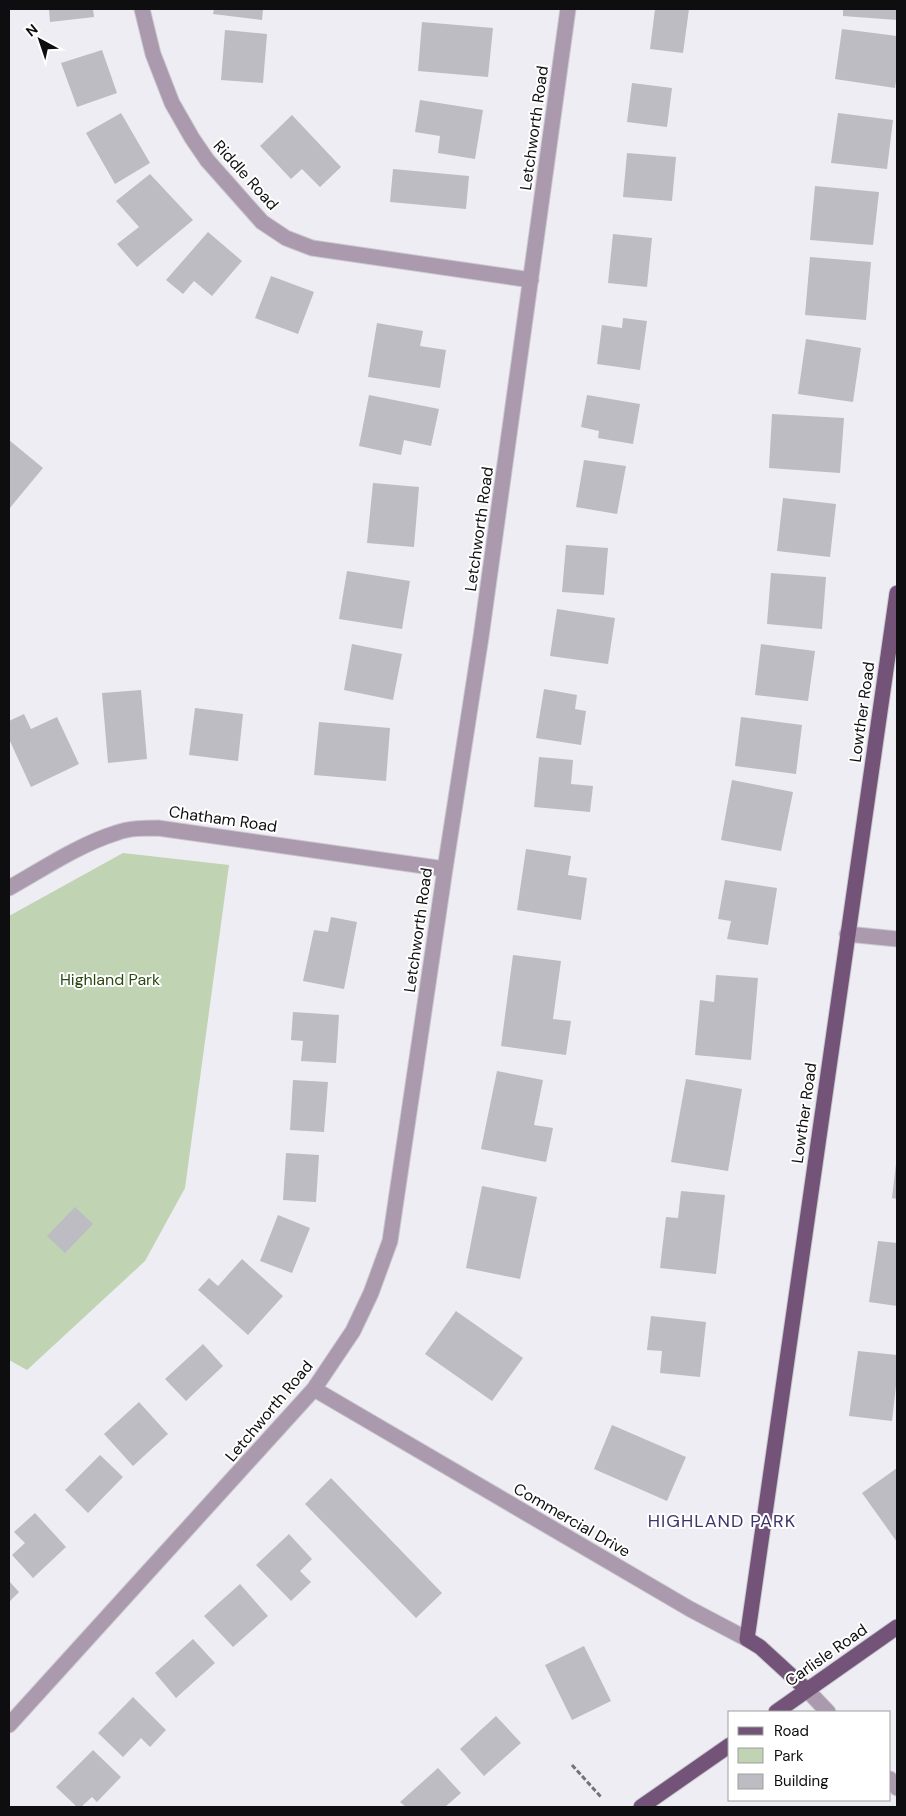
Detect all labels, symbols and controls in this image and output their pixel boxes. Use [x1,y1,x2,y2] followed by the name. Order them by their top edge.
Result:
[15,15,65,65] north arrow
[22,20,41,40] text: N
[515,64,553,192] street label: Letchworth Road
[209,135,283,215] street label: Riddle Road
[460,465,498,593] street label: Letchworth Road
[845,660,879,764] street label: Lowther Road
[168,801,278,837] street label: Chatham Road
[399,866,437,994] street label: Letchworth Road
[60,969,160,990] park label: Highland Park
[787,1061,821,1165] street label: Lowther Road
[221,1356,317,1466] street label: Letchworth Road
[510,1478,634,1562] street label: Commercial Drive
[648,1509,796,1533] district label: HIGHLAND PARK
[781,1619,871,1691] street label: Carlisle Road
[728,1711,891,1801] legend
[774,1721,809,1741] text: Road
[774,1746,804,1766] text: Park
[774,1771,829,1791] text: Building

